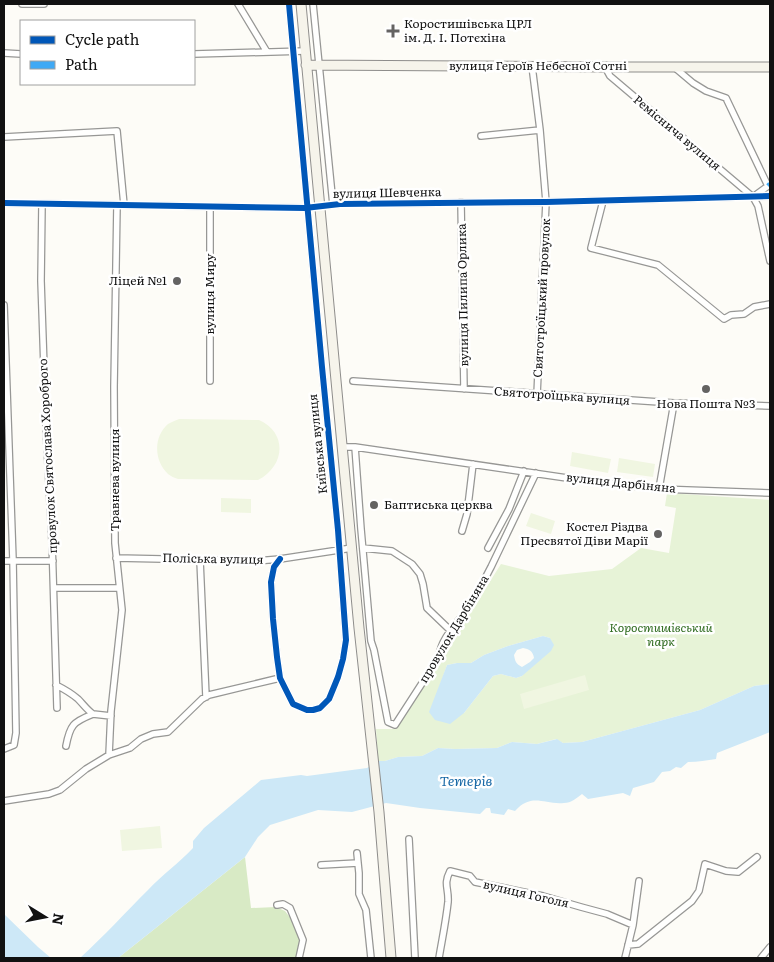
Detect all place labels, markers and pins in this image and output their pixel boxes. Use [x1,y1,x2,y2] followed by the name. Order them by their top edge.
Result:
[404,14,532,46] place label: Коростишівська ЦРЛ ім. Д. І. Потєхіна
[386,24,400,38] marker: Коростишівська ЦРЛ ім. Д. І. Потєхіна
[109,271,167,289] place label: Ліцей №1
[171,275,183,287] marker: Ліцей №1
[700,383,712,395] marker: Нова Пошта №3
[657,394,755,412] place label: Нова Пошта №3
[384,495,493,513] place label: Баптиська церква
[368,499,380,511] marker: Баптиська церква
[520,517,649,549] place label: Костел Різдва Пресвятої Діви Марії
[652,528,664,540] marker: Костел Різдва Пресвятої Діви Марії

